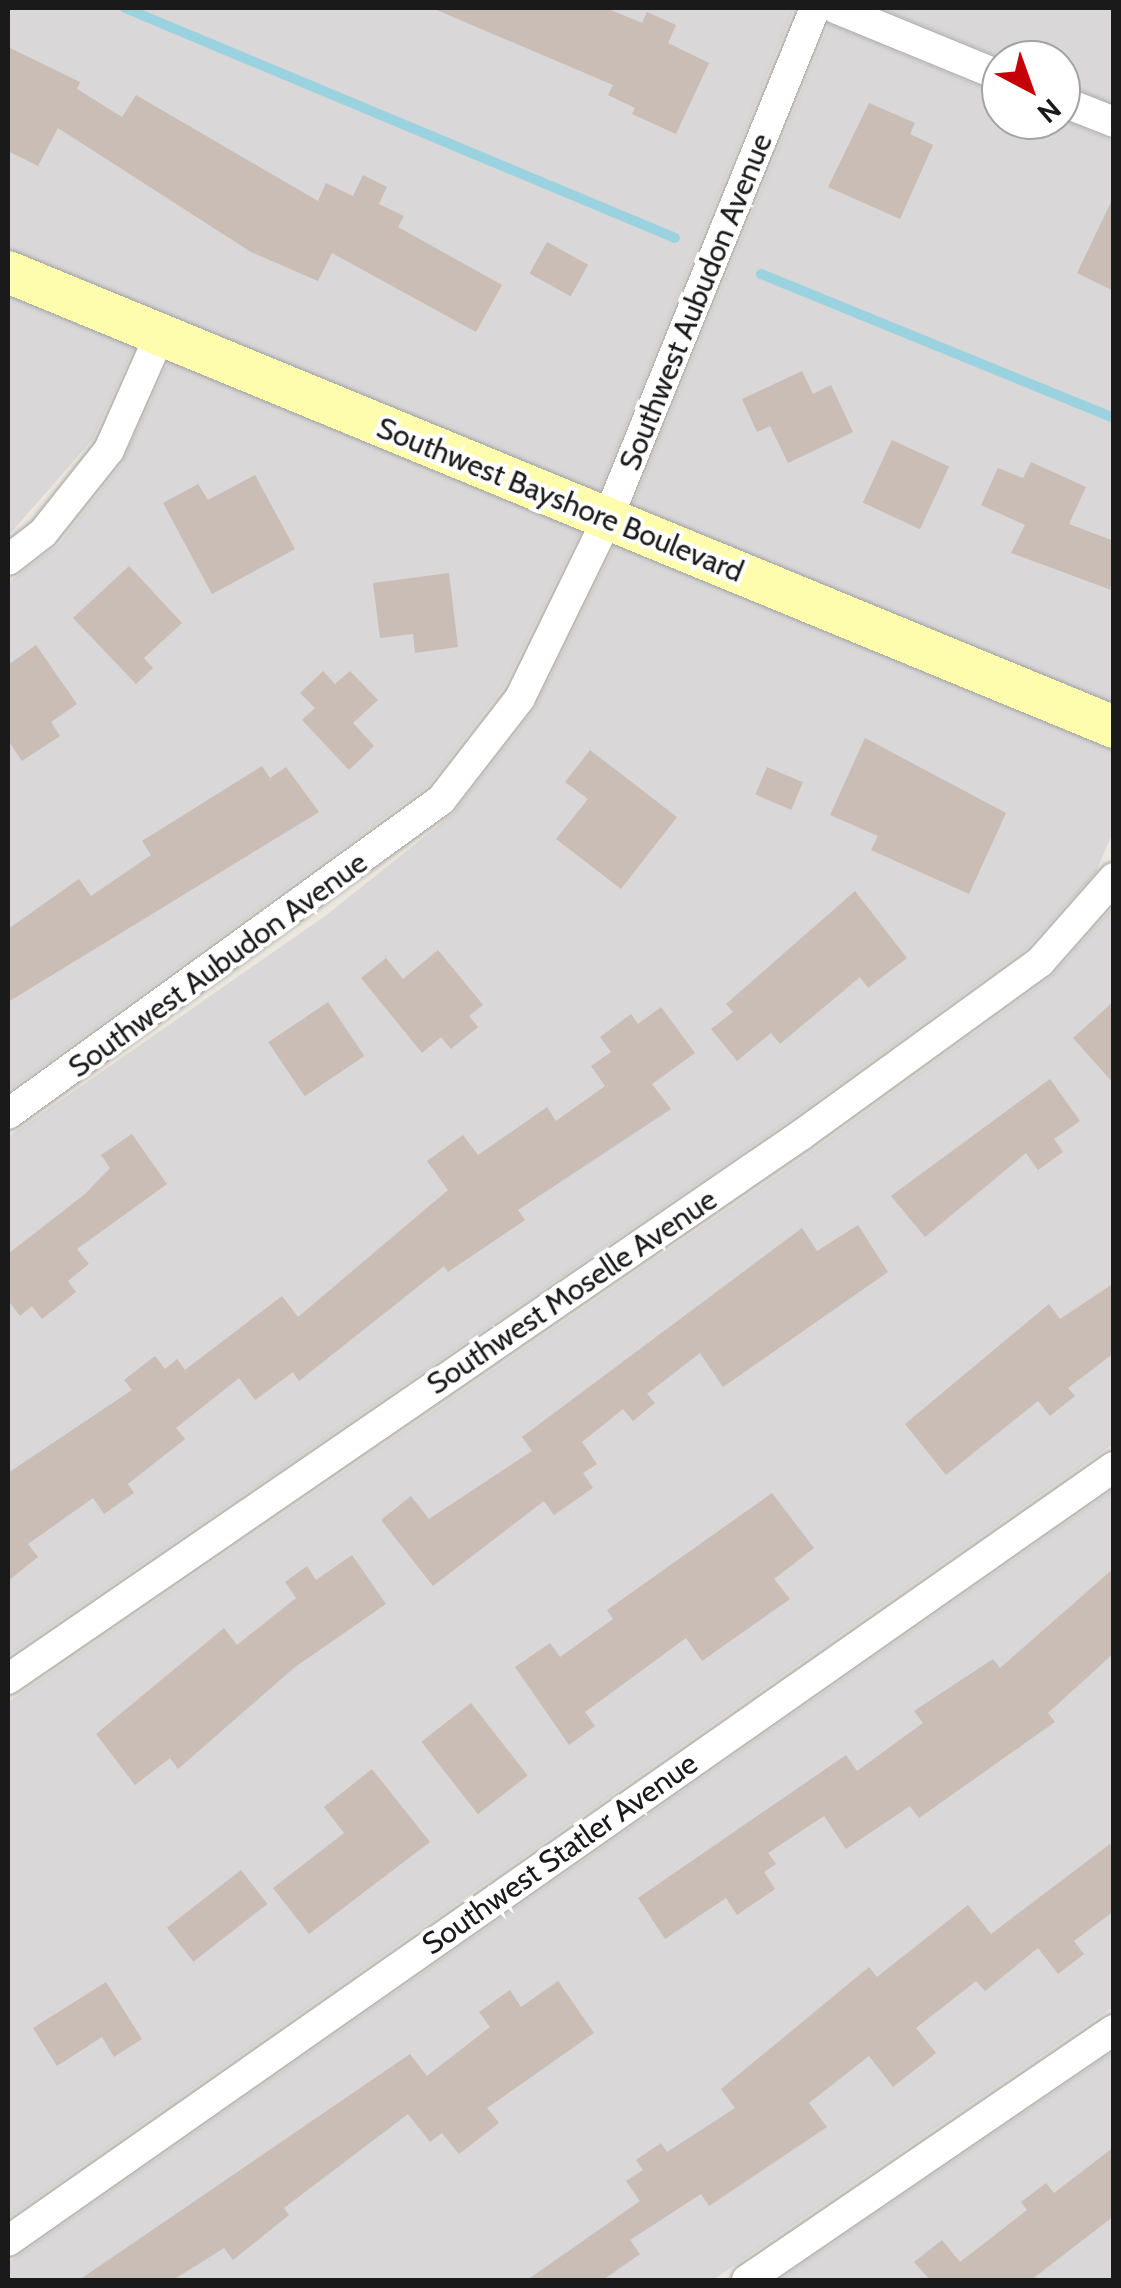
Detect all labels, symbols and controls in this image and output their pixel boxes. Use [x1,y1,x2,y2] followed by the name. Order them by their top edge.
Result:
[981,40,1081,140] north arrow
[1031,92,1068,130] text: N
[612,128,780,476] street label: Southwest Aubudon Avenue
[371,410,749,590] street label: Southwest Bayshore Boulevard
[62,845,374,1085] street label: Southwest Aubudon Avenue
[420,1182,724,1402] street label: Southwest Moselle Avenue
[416,1745,704,1963] street label: Southwest Statler Avenue

